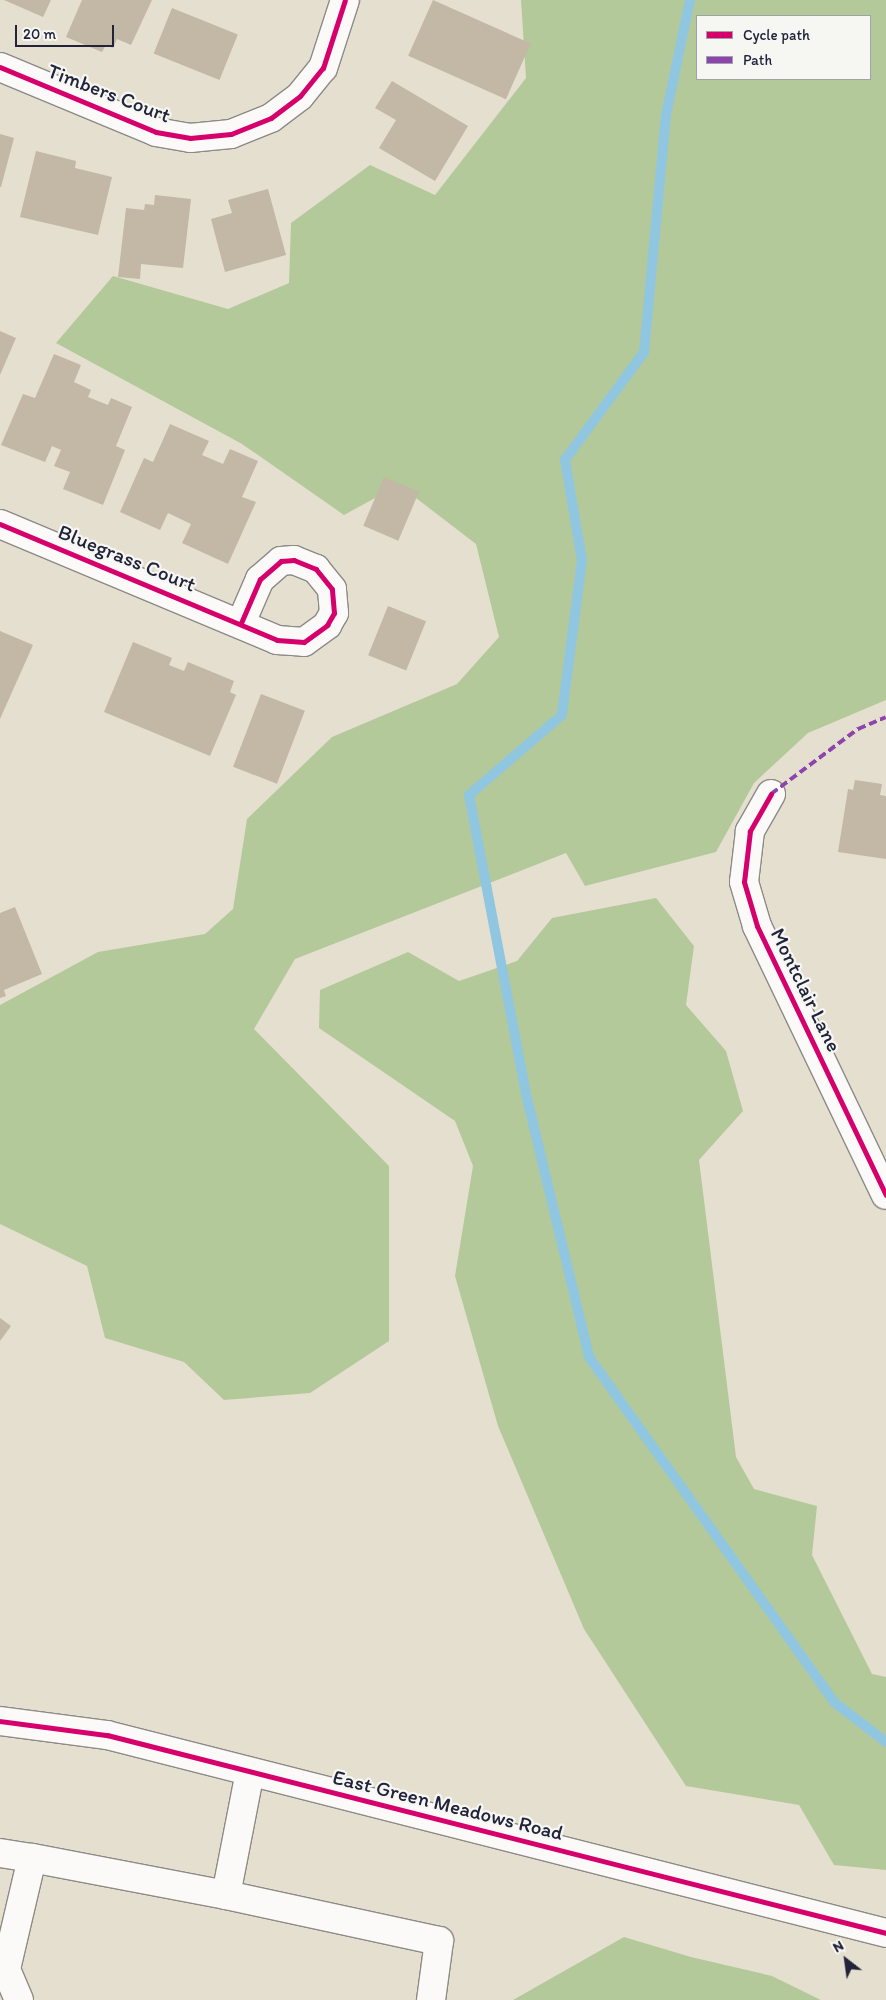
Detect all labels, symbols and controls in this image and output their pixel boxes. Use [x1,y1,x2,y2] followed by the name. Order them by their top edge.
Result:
[18,15,116,47] scale bar
[696,15,871,80] legend
[23,25,56,43] text: 20 m
[743,26,810,44] text: Cycle path
[743,51,772,69] text: Path
[44,58,174,128] street label: Timbers Court
[54,519,200,597] street label: Bluegrass Court
[765,924,847,1056] street label: Montclair Lane
[330,1764,566,1846] street label: East Green Meadows Road
[821,1935,871,1985] north arrow
[830,1937,847,1956] text: N

